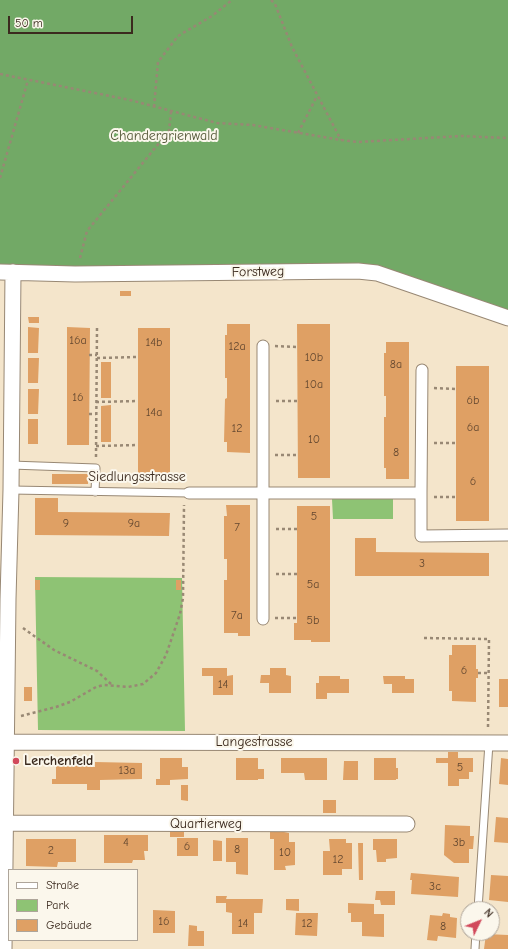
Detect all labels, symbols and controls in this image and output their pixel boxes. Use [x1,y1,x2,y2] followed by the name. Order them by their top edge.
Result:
[10,8,135,34] scale bar
[15,16,43,30] text: 50 m
[110,128,218,144] park label: Chandergrienwald
[232,263,284,281] street label: Forstweg
[69,334,87,348] house number: 16a
[146,336,162,350] house number: 14b
[228,340,246,354] house number: 12a
[305,351,323,365] house number: 10b
[390,358,402,372] house number: 8a
[305,378,323,392] house number: 10a
[72,391,84,405] house number: 16
[467,394,479,408] house number: 6b
[146,406,162,420] house number: 14a
[467,421,479,435] house number: 6a
[231,422,243,436] house number: 12
[308,433,320,447] house number: 10
[393,446,399,460] house number: 8
[88,469,186,485] street label: Siedlungsstrasse
[470,475,476,489] house number: 6
[311,510,317,524] house number: 5
[63,517,69,531] house number: 9
[128,517,140,531] house number: 9a
[234,521,240,535] house number: 7
[419,557,425,571] house number: 3
[307,578,319,592] house number: 5a
[231,609,243,623] house number: 7a
[307,614,319,628] house number: 5b
[461,664,467,678] house number: 6
[218,678,228,692] house number: 14
[215,734,293,750] street label: Langestrasse
[24,753,93,769] place label: Lerchenfeld
[11,756,21,766] marker: Lerchenfeld
[457,761,463,775] house number: 5
[118,764,136,778] house number: 13a
[170,816,242,832] street label: Quartierweg
[123,836,129,850] house number: 4
[453,836,465,850] house number: 3b
[184,840,190,854] house number: 6
[234,843,240,857] house number: 8
[48,844,54,858] house number: 2
[279,846,291,860] house number: 10
[332,853,344,867] house number: 12
[8,869,138,941] legend
[46,878,79,892] text: Straße
[429,880,441,894] house number: 3c
[46,898,69,912] text: Park
[460,901,500,941] north arrow
[481,906,496,920] text: N
[158,915,170,929] house number: 16
[238,917,248,931] house number: 14
[301,917,313,931] house number: 12
[46,918,92,932] text: Gebäude
[440,920,446,934] house number: 8

